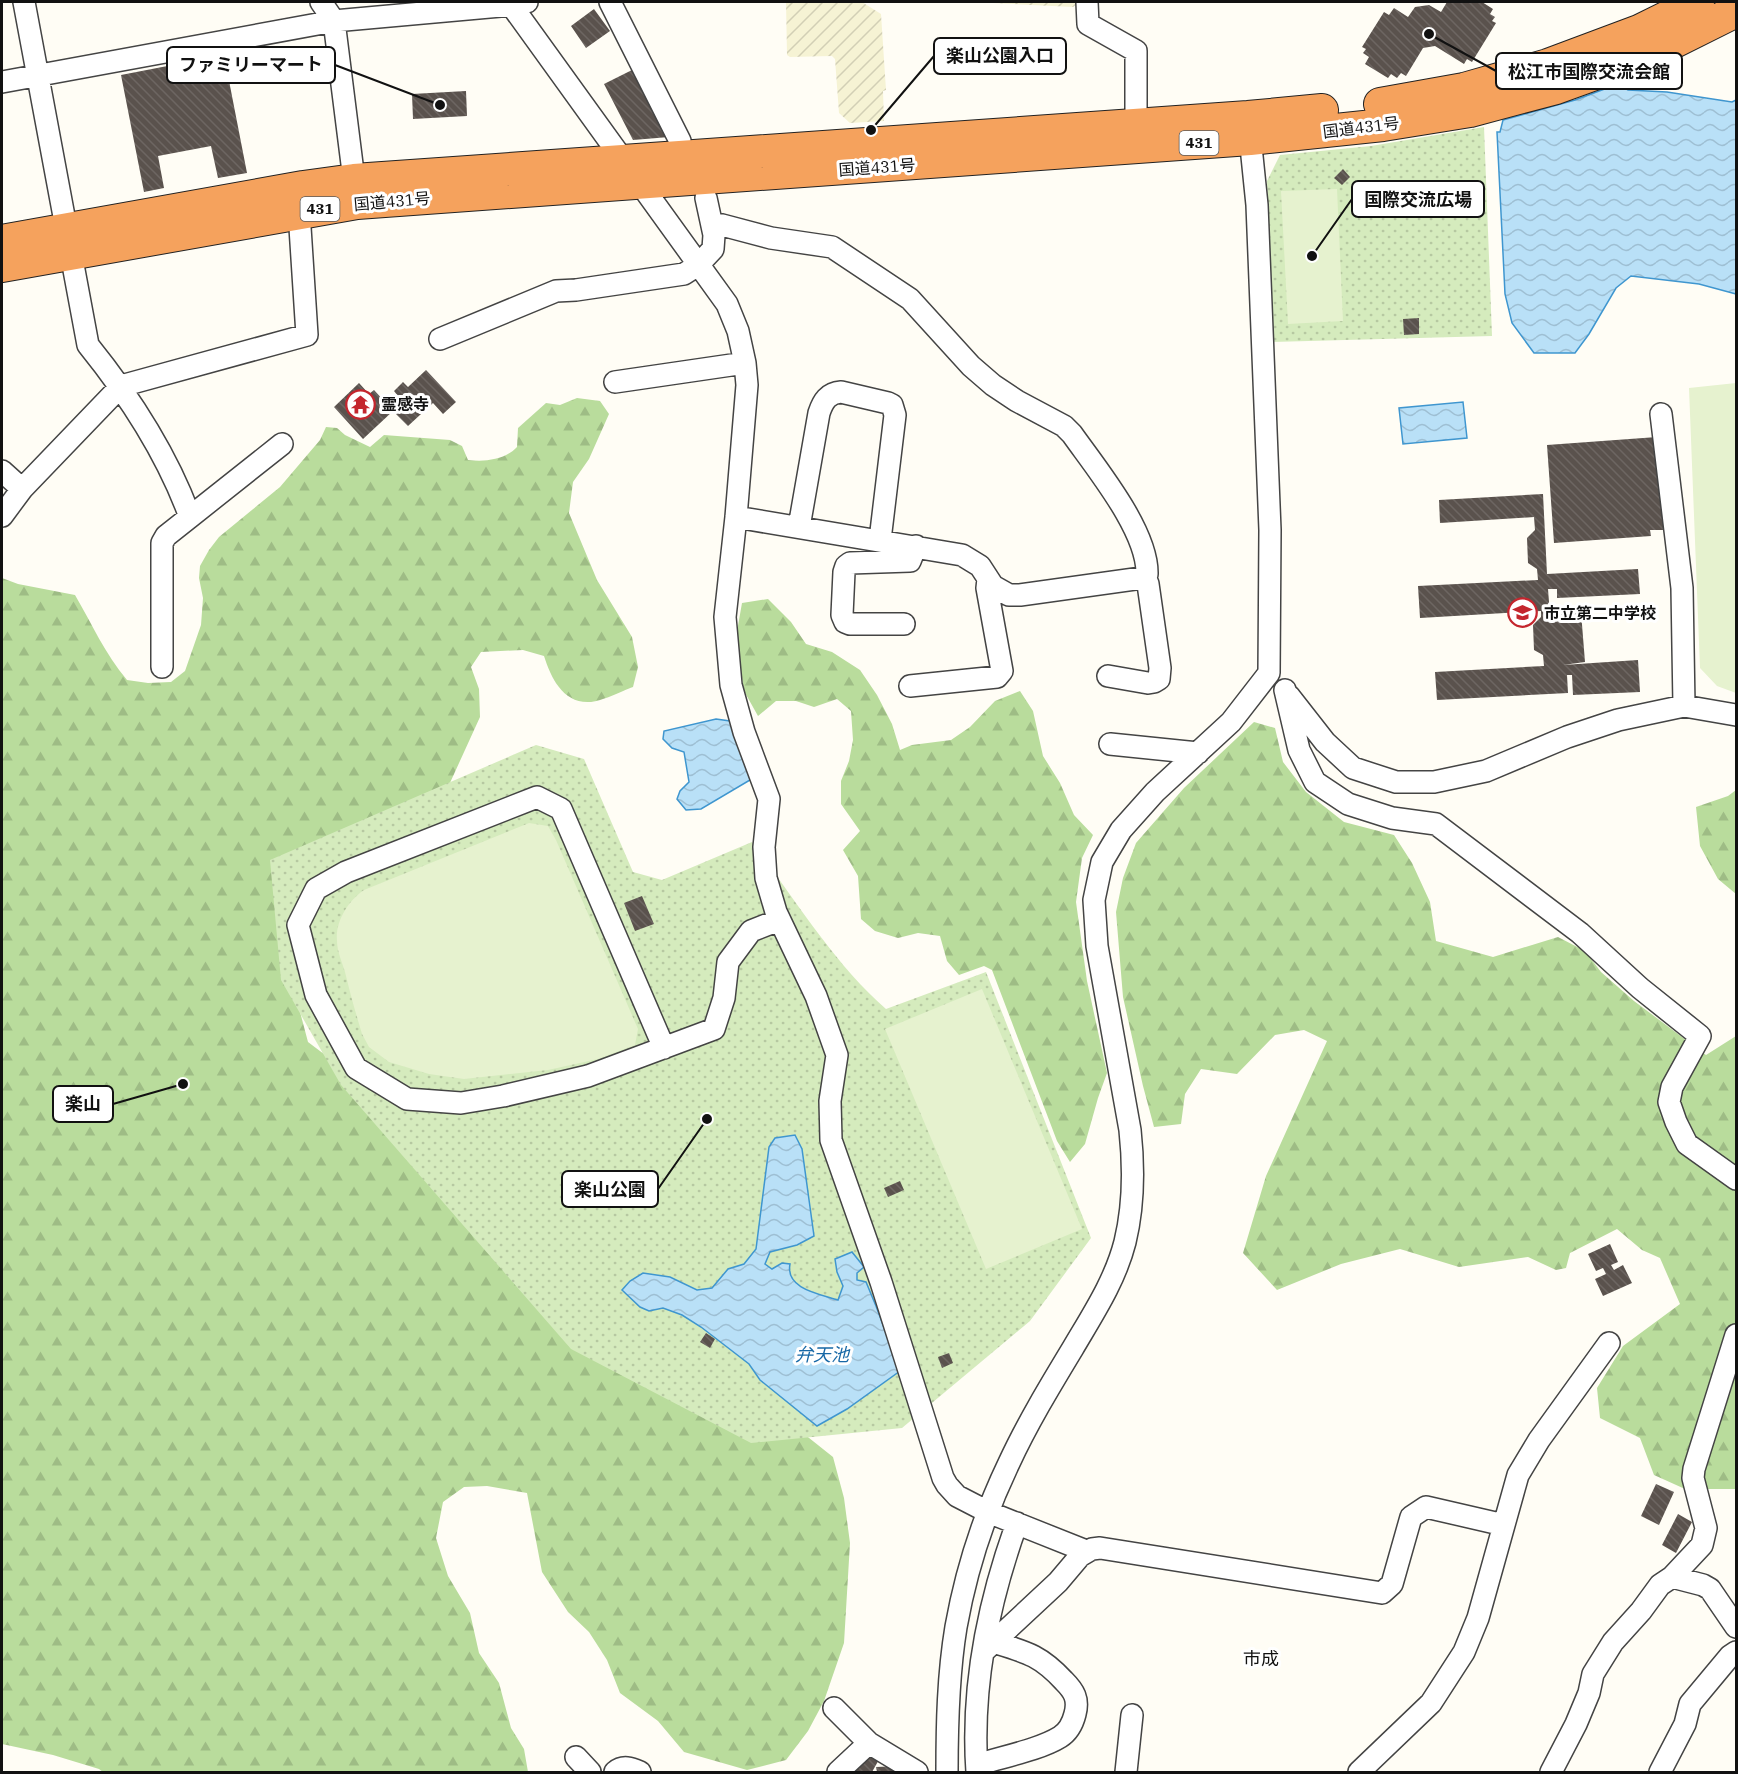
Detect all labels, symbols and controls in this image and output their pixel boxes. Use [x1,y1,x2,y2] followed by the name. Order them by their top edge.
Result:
[934,38,1066,74] callout: 楽山公園入口
[946,44,1054,67] text: 楽山公園入口
[167,47,335,83] callout: ファミリーマート
[179,53,323,76] text: ファミリーマート
[1496,53,1682,89] callout: 松江市国際交流会館
[1508,60,1670,83] text: 松江市国際交流会館
[1322,112,1400,142] street label: 国道431号
[1180,131,1218,155] road number: 431
[838,154,916,180] street label: 国道431号
[1352,181,1484,217] callout: 国際交流広場
[353,188,431,214] street label: 国道431号
[1364,188,1472,211] text: 国際交流広場
[300,197,340,221] road number: 431
[344,388,376,420] temple icon: 霊感寺
[381,394,429,414] place label: 霊感寺
[1507,597,1539,629] school or university icon: 市立第二中学校
[1544,603,1656,623] place label: 市立第二中学校
[53,1086,113,1122] callout: 楽山
[65,1092,101,1115] text: 楽山
[562,1171,658,1207] callout: 楽山公園
[574,1178,646,1201] text: 楽山公園
[795,1343,851,1366] water label: 弁天池
[1243,1647,1279,1670] district label: 市成

